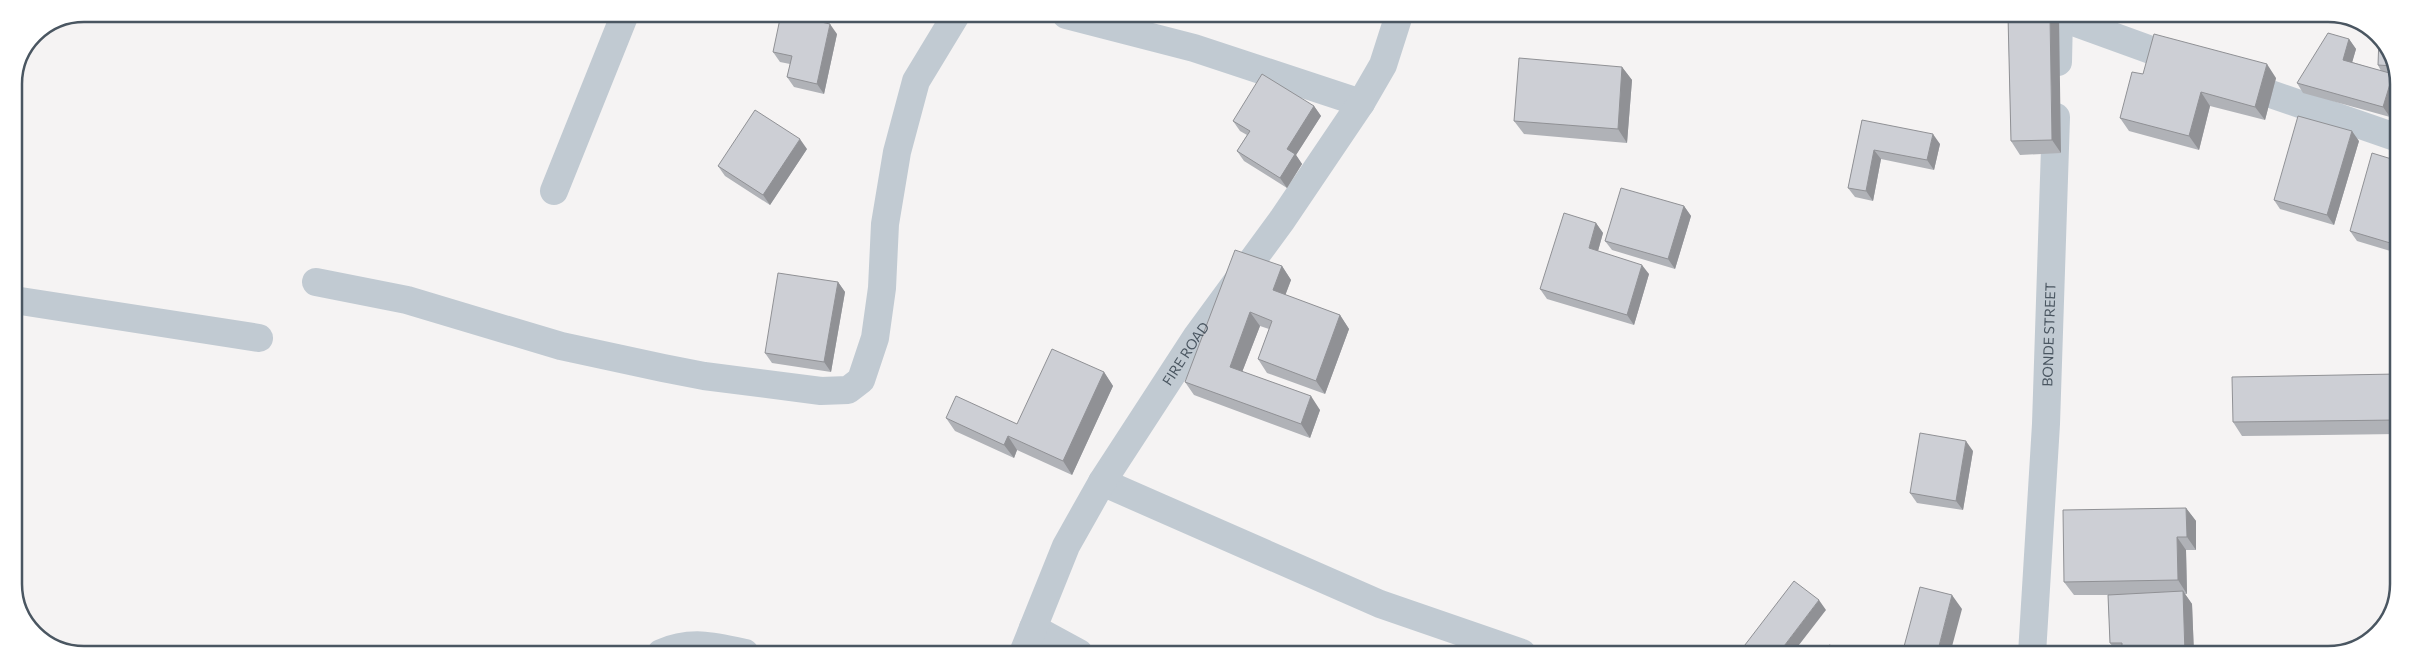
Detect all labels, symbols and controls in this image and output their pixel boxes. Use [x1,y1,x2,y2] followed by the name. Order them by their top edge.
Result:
[2038,282,2059,387] street label: BONDE STREET
[1158,318,1213,388] street label: FIRE ROAD

